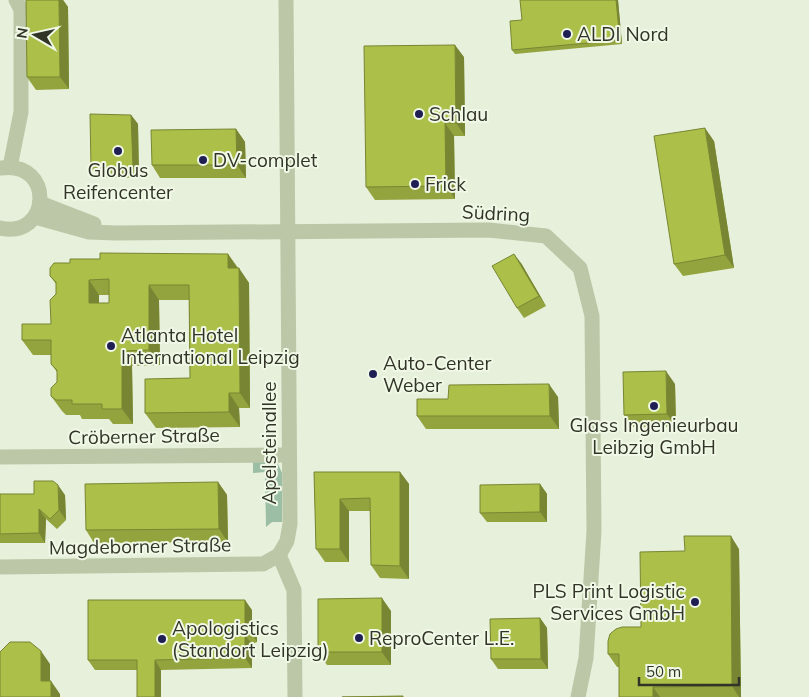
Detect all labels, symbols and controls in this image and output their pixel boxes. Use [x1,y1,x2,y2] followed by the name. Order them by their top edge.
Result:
[10,10,60,60] north arrow
[577,22,669,46] place label: ALDI Nord
[12,26,32,40] text: N
[561,28,573,40] marker: ALDI Nord
[429,102,488,126] place label: Schlau
[413,108,425,120] marker: Schlau
[112,145,124,157] marker: Globus Reifencenter
[213,148,318,172] place label: DV-complet
[197,154,209,166] marker: DV-complet
[63,158,173,204] place label: Globus Reifencenter
[425,172,466,196] place label: Frick
[409,178,421,190] marker: Frick
[461,199,531,227] street label: Südring
[121,323,300,369] place label: Atlanta Hotel International Leipzig
[105,340,117,352] marker: Atlanta Hotel International Leipzig
[383,351,491,397] place label: Auto-Center Weber
[367,368,379,380] marker: Auto-Center Weber
[257,381,281,505] street label: Apelsteinallee
[648,400,660,412] marker: Glass Ingenieurbau Leibzig GmbH
[569,413,739,459] place label: Glass Ingenieurbau Leibzig GmbH
[68,423,220,449] street label: Cröberner Straße
[49,532,231,560] street label: Magdeborner Straße
[532,579,685,625] place label: PLS Print Logistic Services GmbH
[689,596,701,608] marker: PLS Print Logistic Services GmbH
[172,616,329,662] place label: Apologistics (Standort Leipzig)
[369,626,514,650] place label: ReproCenter L.E.
[353,632,365,644] marker: ReproCenter L.E.
[156,633,168,645] marker: Apologistics (Standort Leipzig)
[639,654,739,686] scale bar
[646,662,681,681] text: 50 m

